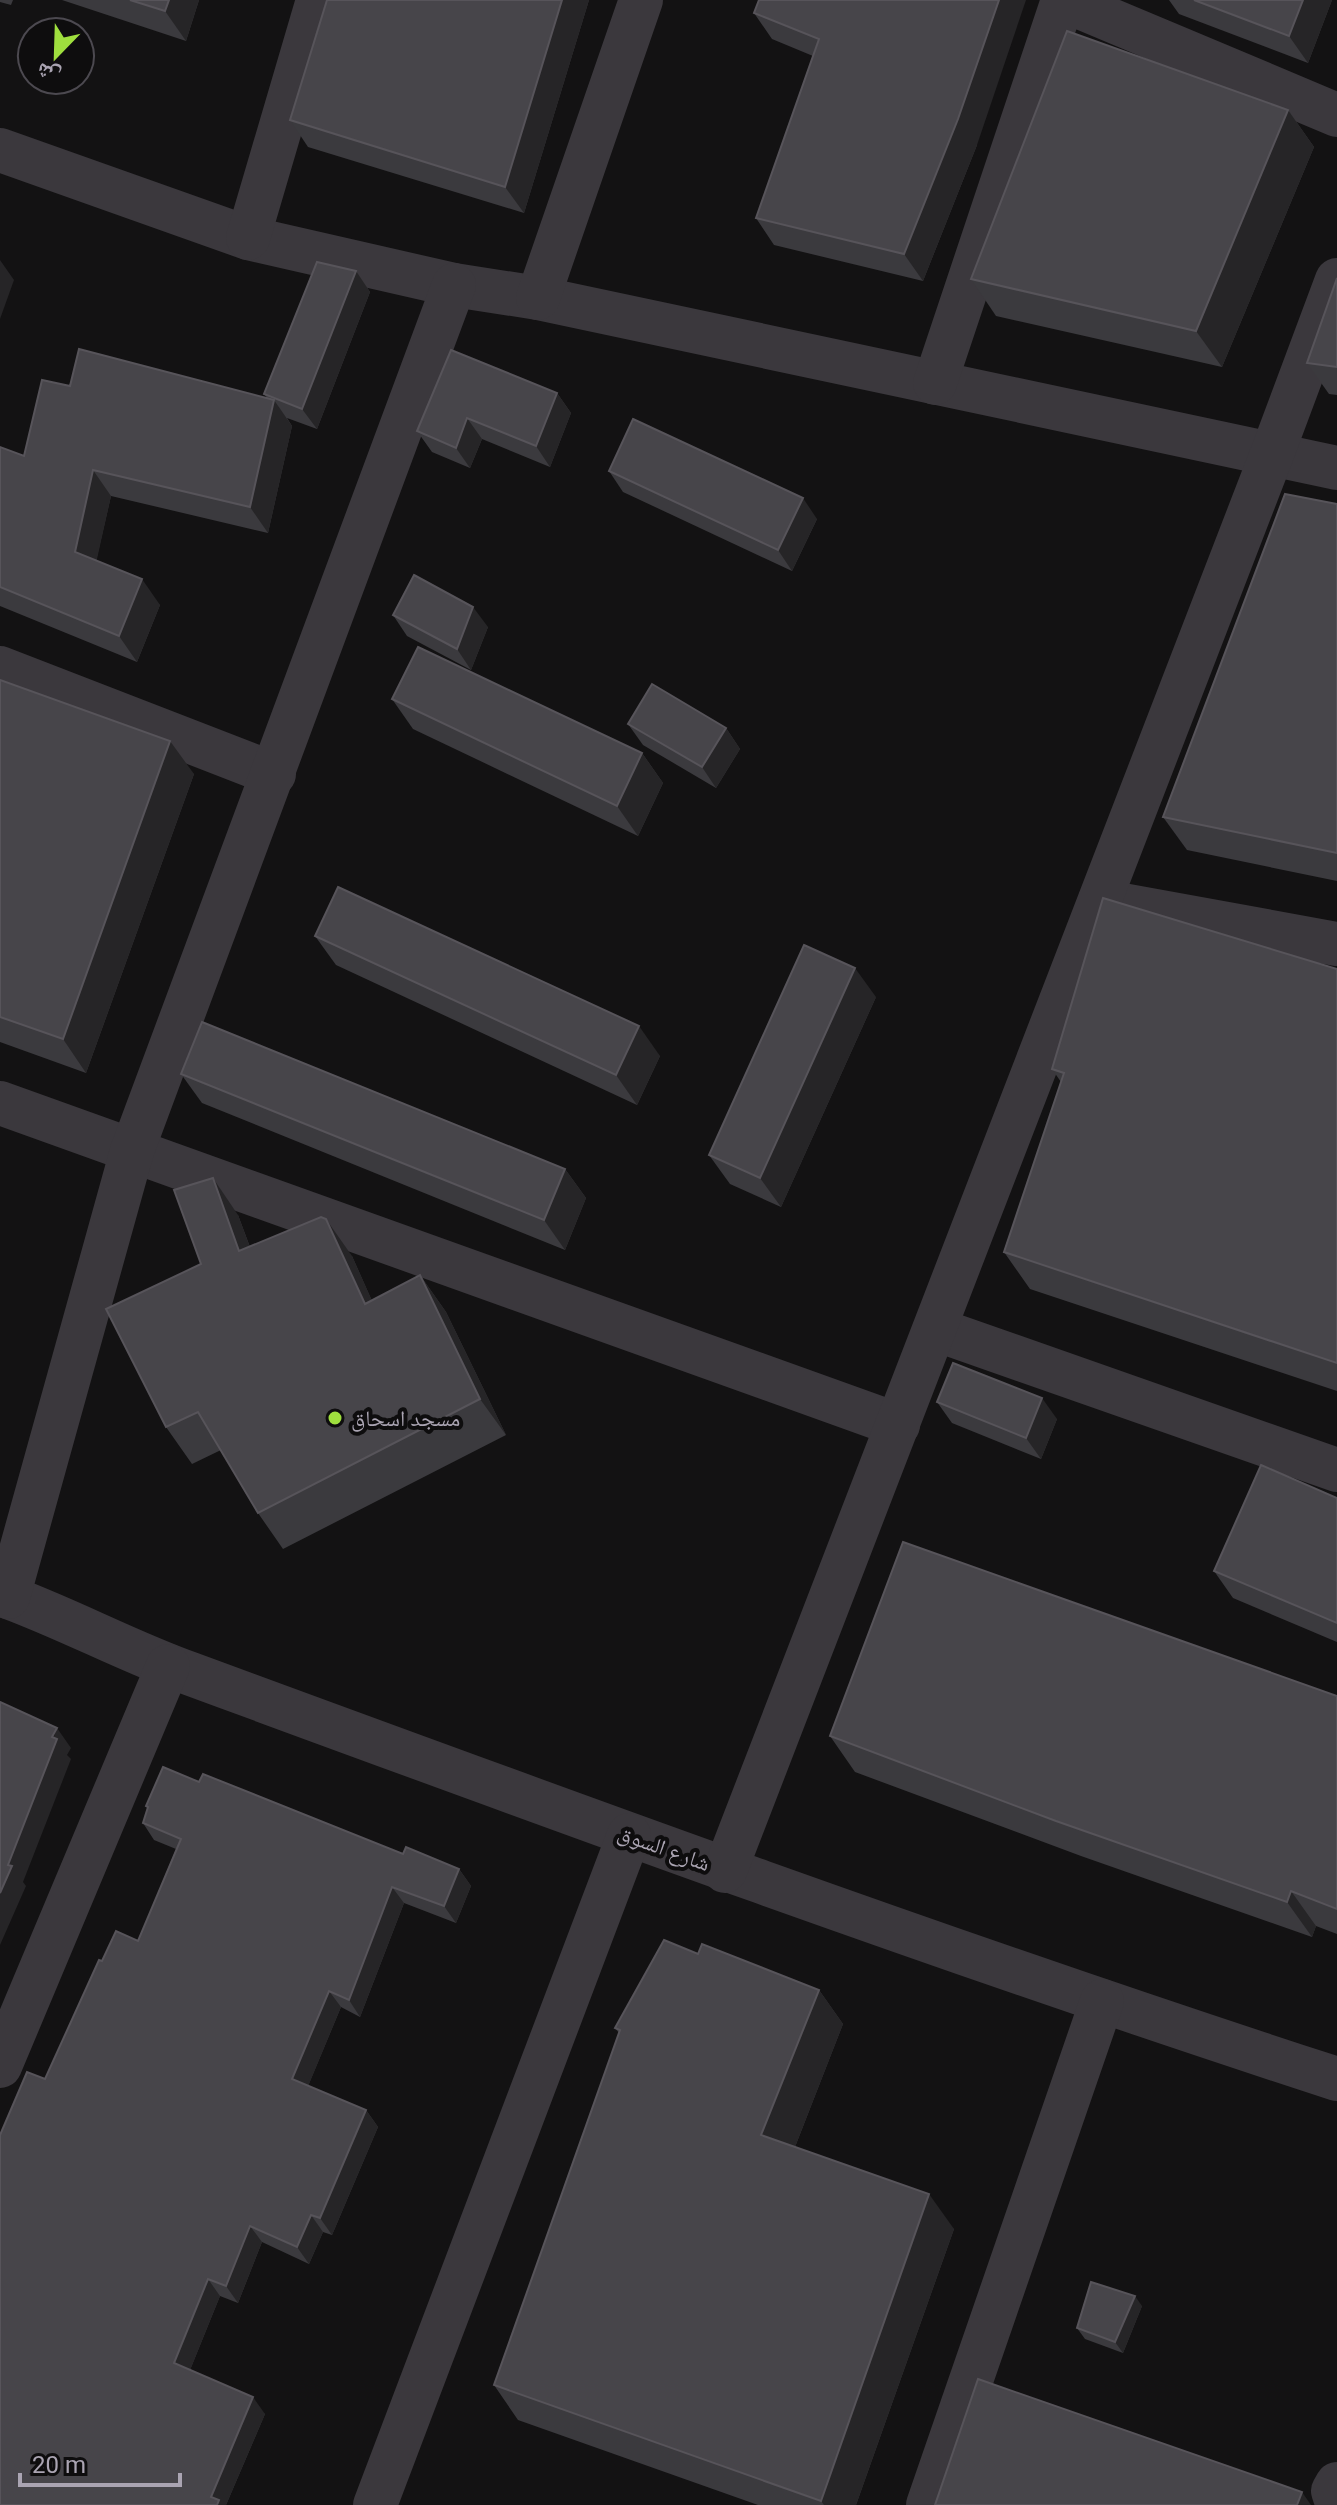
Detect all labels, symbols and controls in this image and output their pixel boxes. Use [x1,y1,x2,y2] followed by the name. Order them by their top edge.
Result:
[16,16,96,96] north arrow
[33,57,64,90] text: ش
[351,1406,460,1432] place label: مسجد اسحاق
[326,1409,344,1427] marker: مسجد اسحاق
[614,1820,714,1877] street label: شارع السوق
[20,2437,180,2487] scale bar
[32,2451,86,2479] text: 20 m

